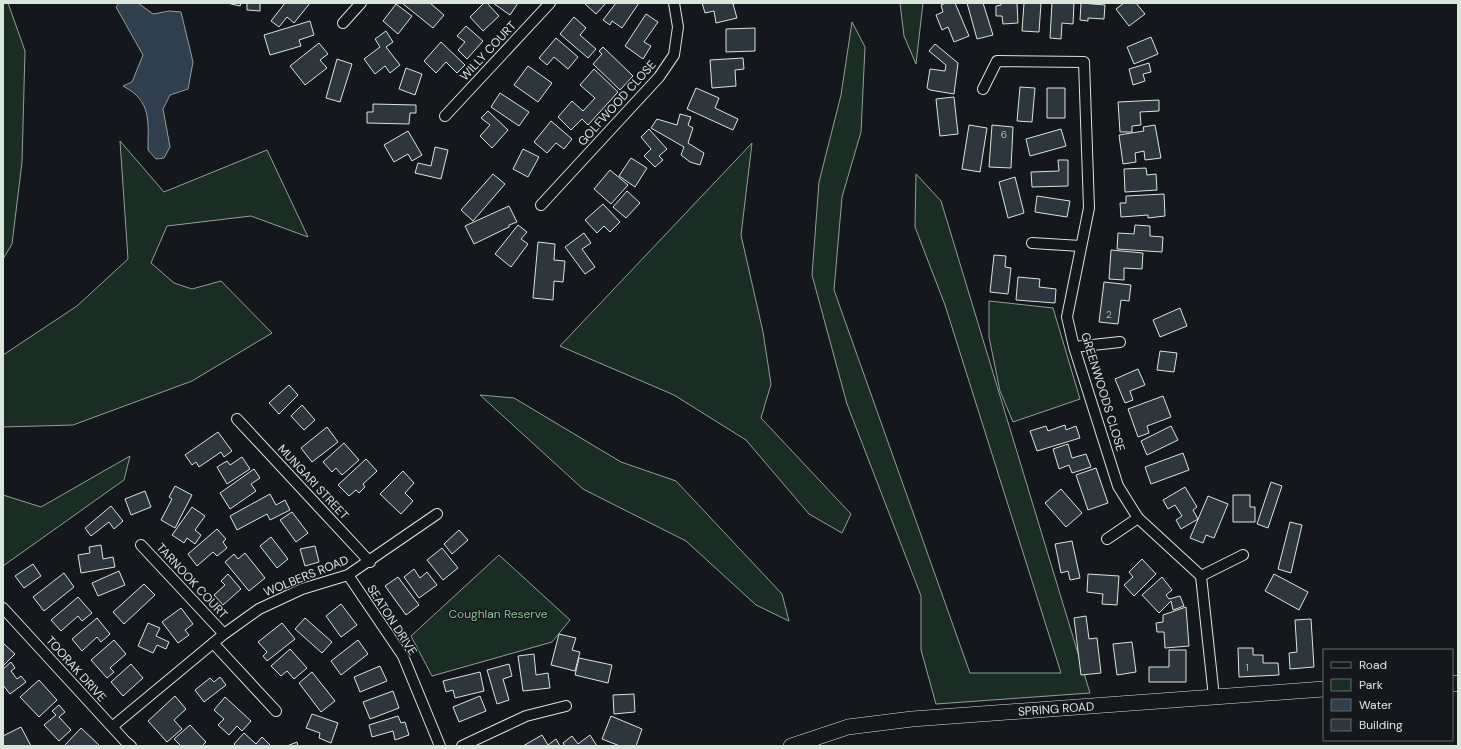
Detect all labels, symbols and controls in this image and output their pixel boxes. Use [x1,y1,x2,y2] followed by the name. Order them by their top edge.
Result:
[456,18,520,84] street label: WILLY COURT
[574,57,660,149] street label: GOLFWOOD CLOSE
[1001,128,1007,141] house number: 6
[1106,308,1112,321] house number: 2
[1077,331,1129,454] street label: GREENWOODS CLOSE
[274,441,352,523] street label: MUNGARI STREET
[153,540,231,622] street label: TARNOOK COURT
[261,552,351,600] street label: WOLBERS ROAD
[363,582,421,658] street label: SEATON DRIVE
[448,606,548,622] park label: Coughlan Reserve
[42,633,110,705] street label: TOORAK DRIVE
[1323,649,1453,741] legend
[1359,657,1387,673] text: Road
[1245,661,1249,674] house number: 1
[1359,677,1383,693] text: Park
[1359,697,1393,713] text: Water
[1017,698,1095,720] street label: SPRING ROAD
[1359,717,1403,733] text: Building

